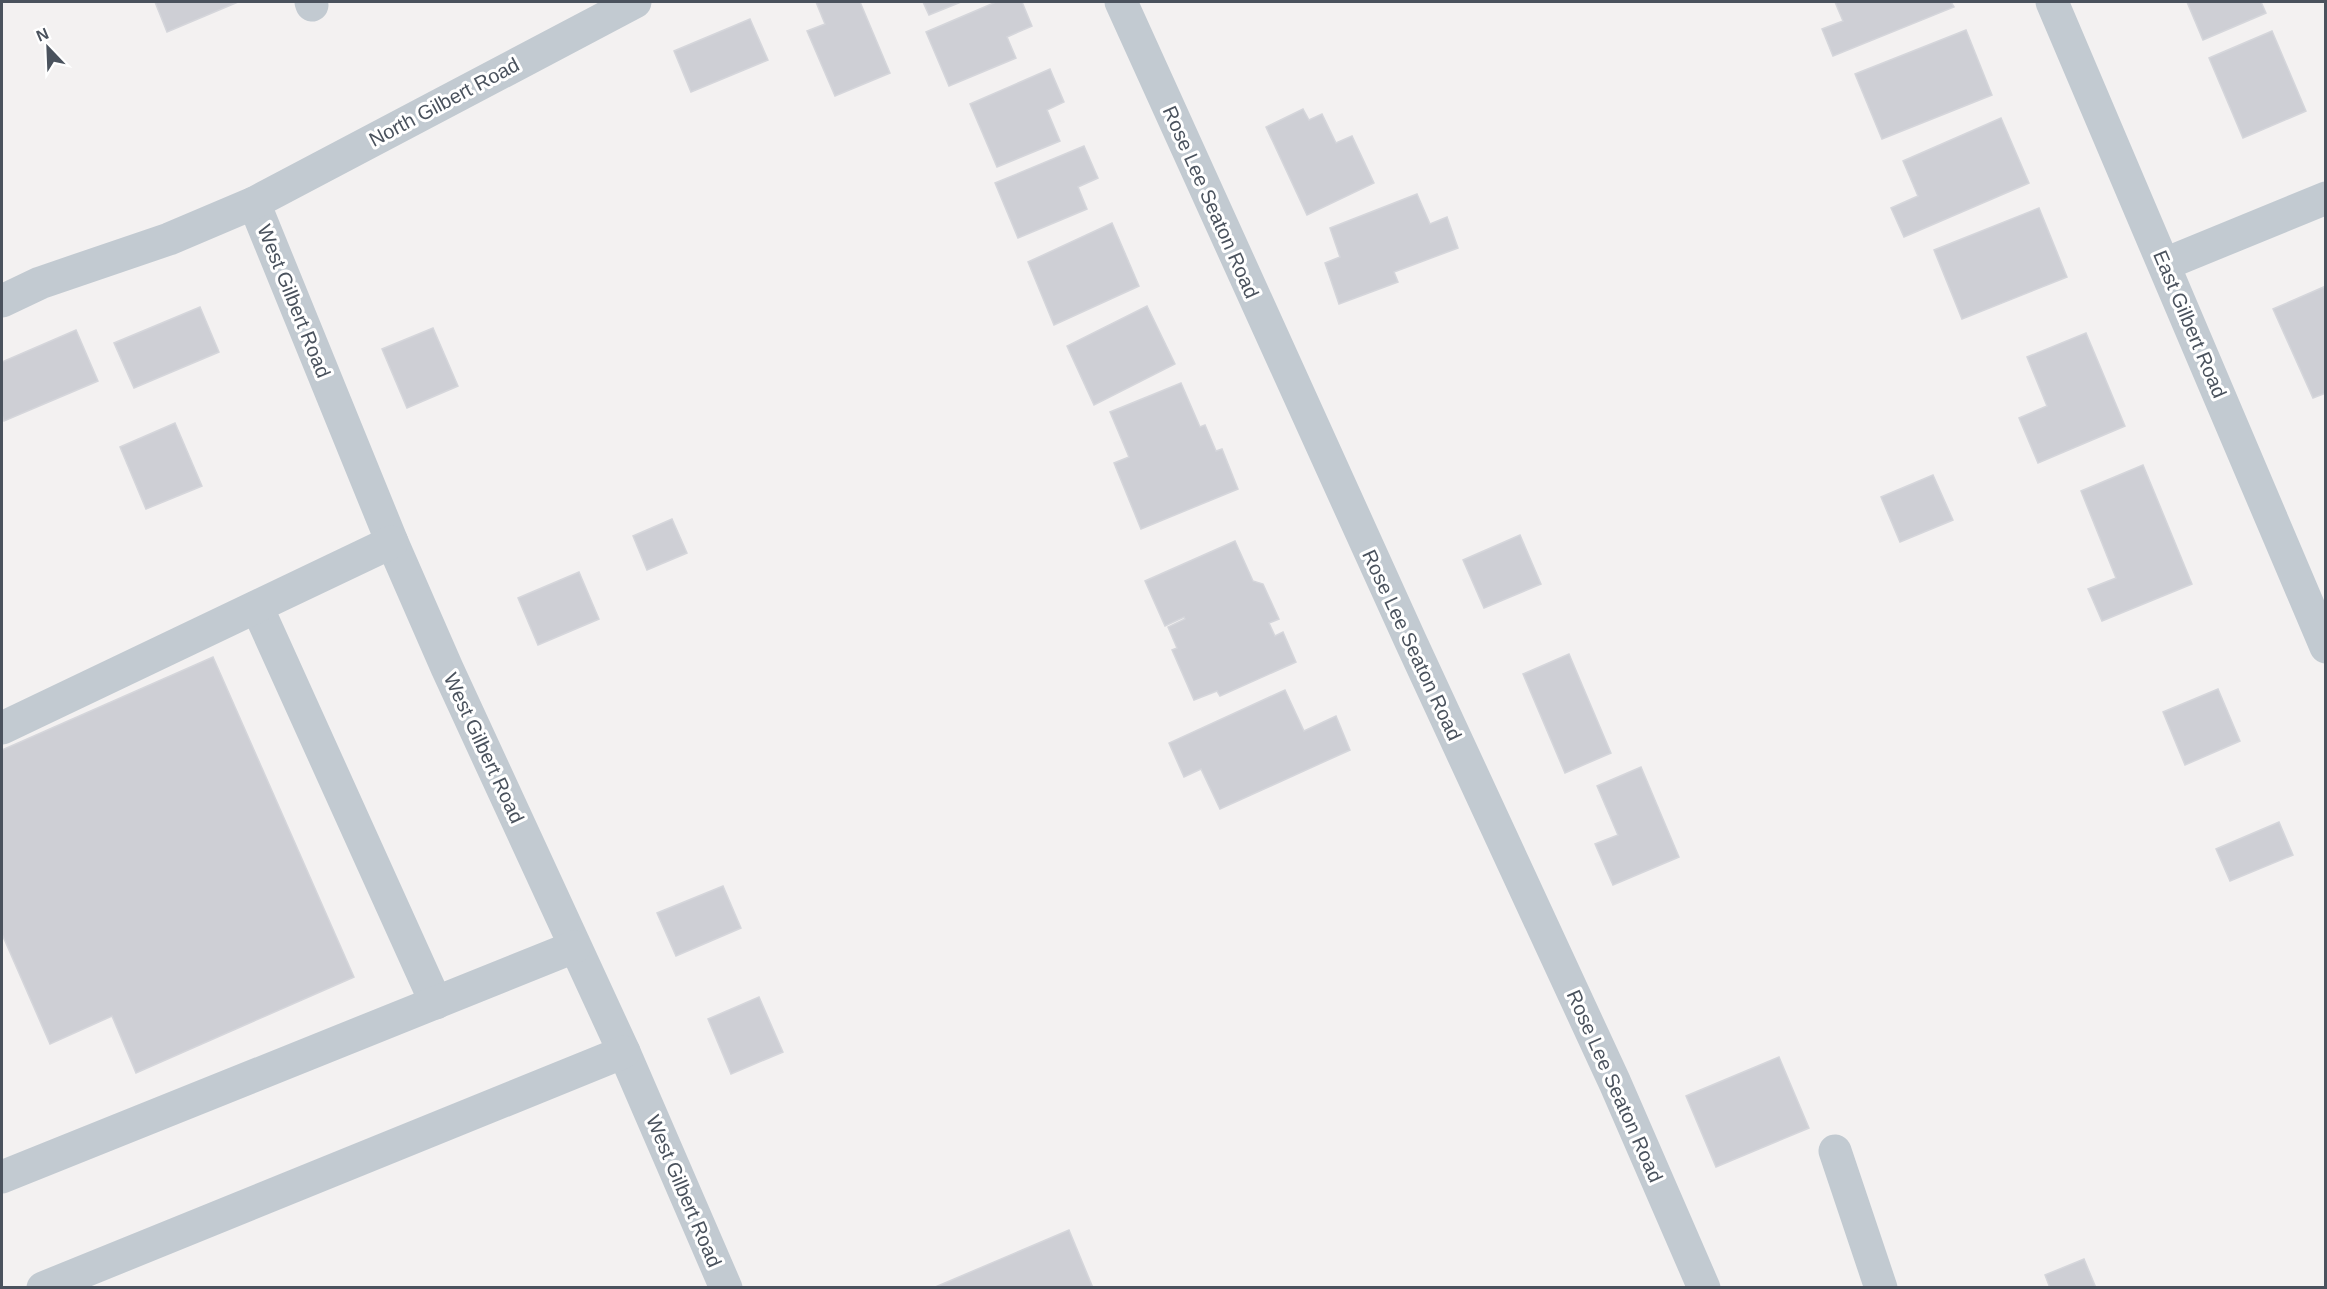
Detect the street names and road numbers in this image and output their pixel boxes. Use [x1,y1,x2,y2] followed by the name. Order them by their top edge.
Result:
[365,53,523,151] street label: North Gilbert Road
[1159,103,1263,301] street label: Rose Lee Seaton Road
[253,221,335,381] street label: West Gilbert Road
[2149,247,2231,401] street label: East Gilbert Road
[1358,546,1466,744] street label: Rose Lee Seaton Road
[440,669,528,827] street label: West Gilbert Road
[1563,987,1667,1185] street label: Rose Lee Seaton Road
[642,1112,726,1270] street label: West Gilbert Road

